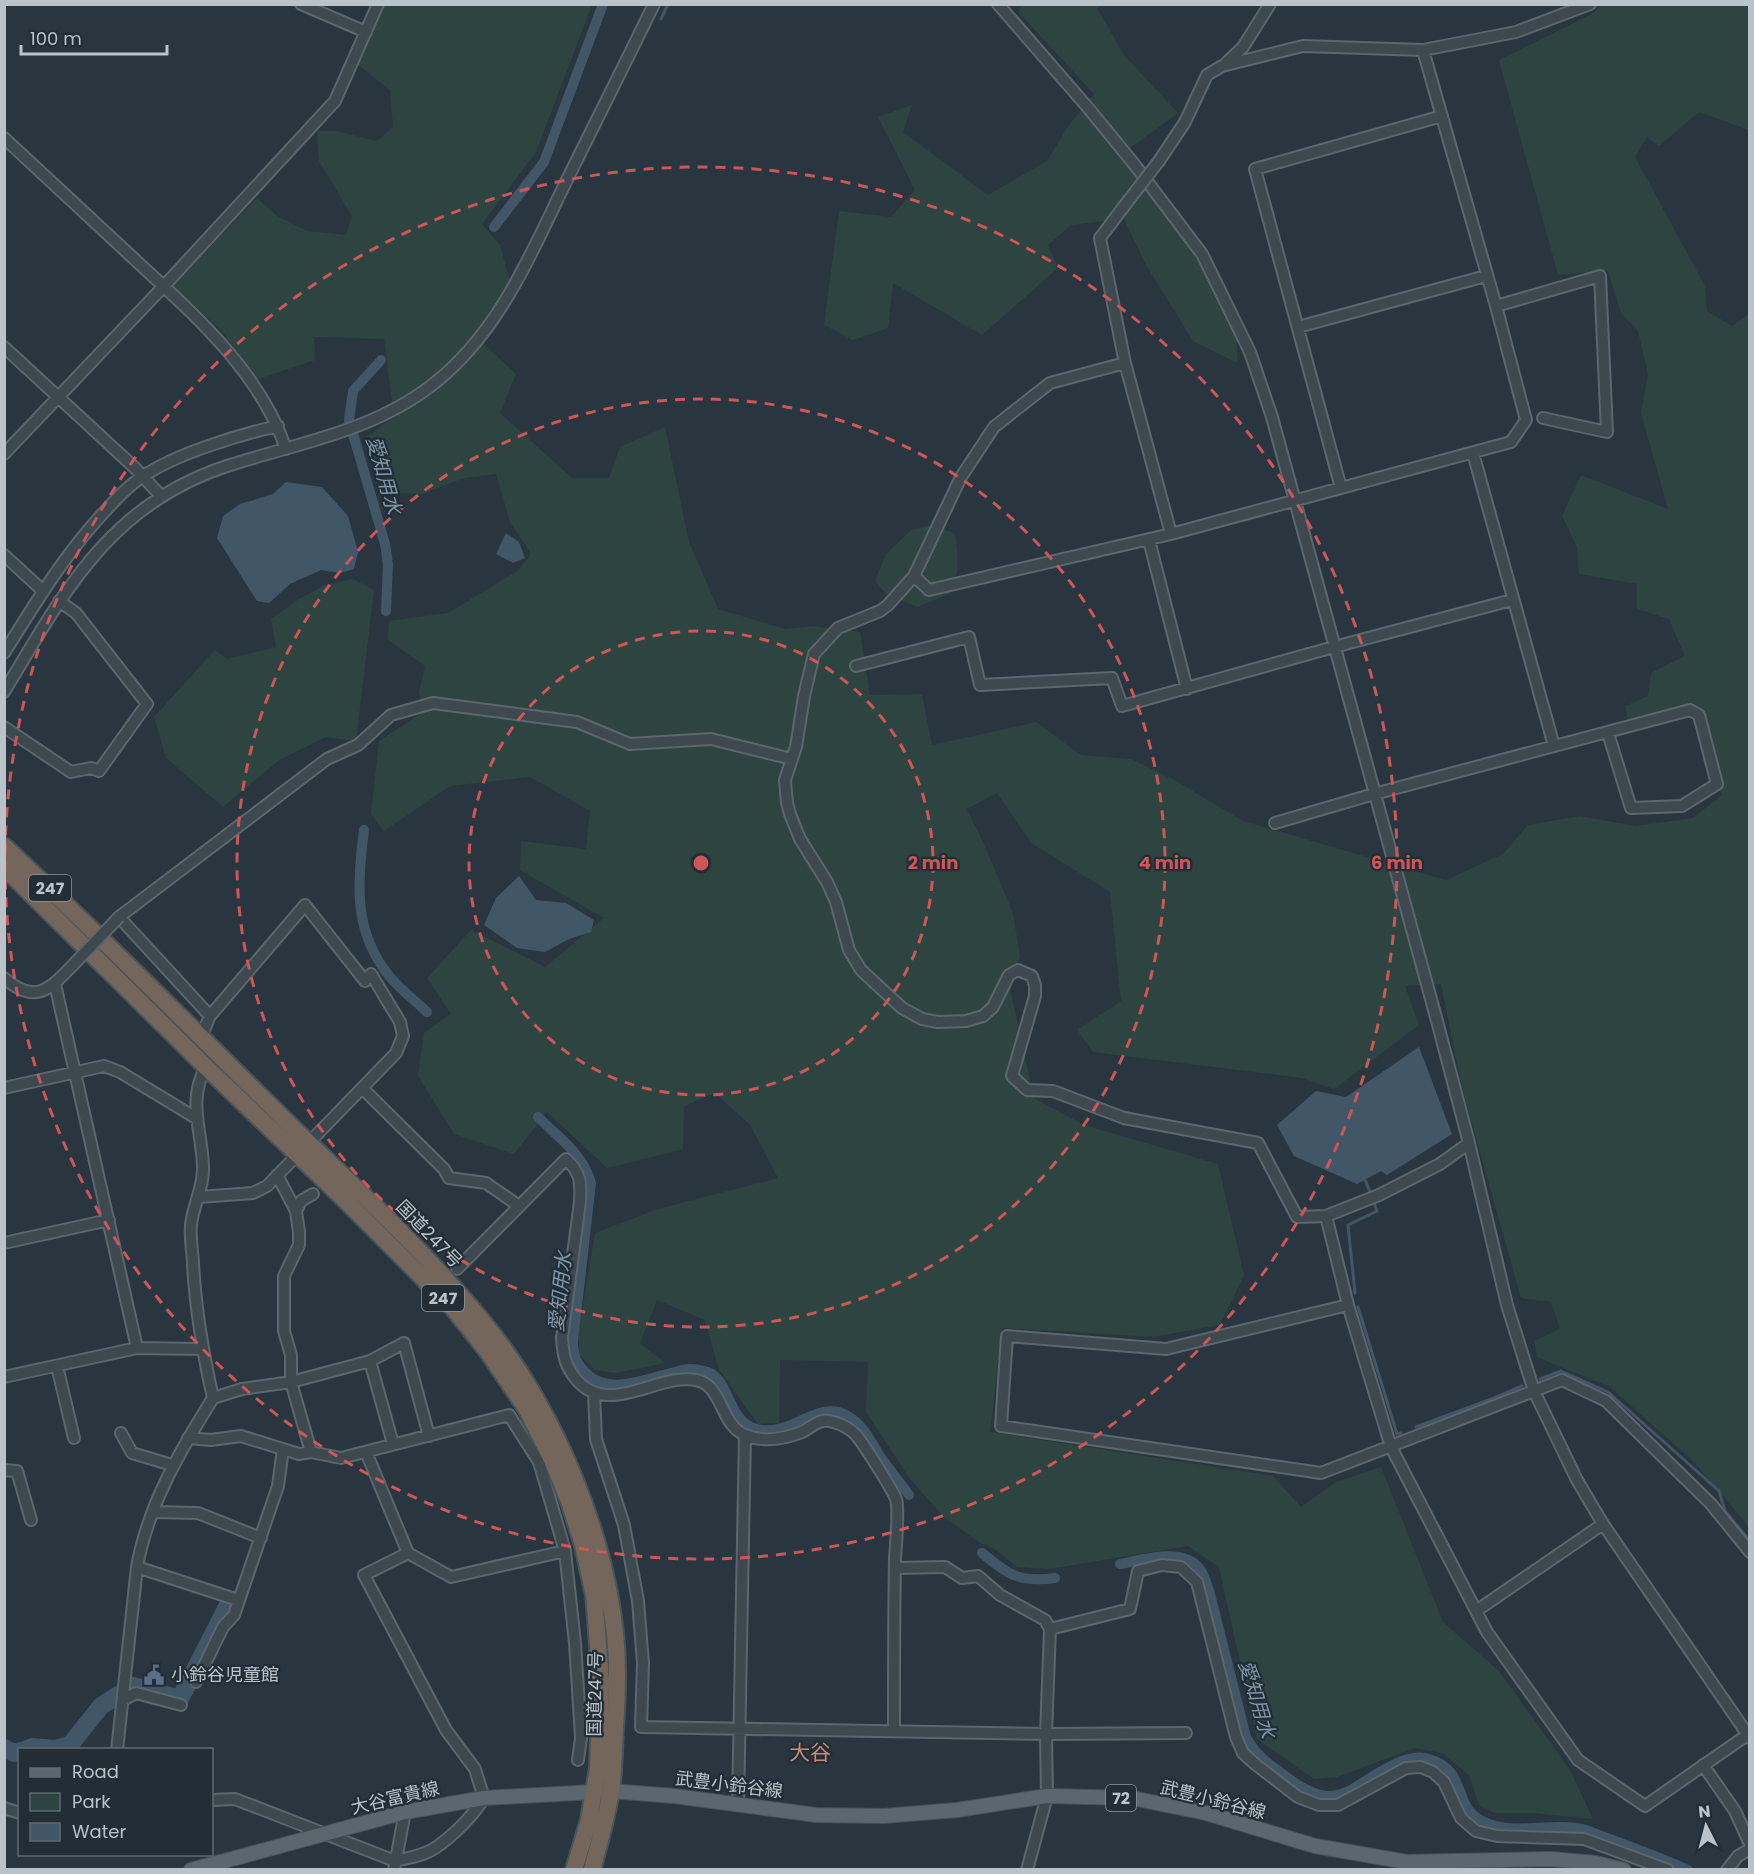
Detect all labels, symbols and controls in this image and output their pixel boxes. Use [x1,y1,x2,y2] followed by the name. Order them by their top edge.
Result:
[21,18,166,56] scale bar
[30,26,82,51] text: 100 m
[360,433,409,519] water label: 愛知用水
[908,850,958,875] text: 2 min
[1139,850,1191,875] text: 4 min
[1371,850,1423,875] text: 6 min
[691,853,711,873] centre of rings
[29,875,71,901] road number: 247
[391,1194,468,1273] street label: 国道247号
[542,1249,578,1333] water label: 愛知用水
[422,1285,464,1311] road number: 247
[581,1651,608,1737] street label: 国道247号
[1232,1657,1283,1743] water label: 愛知用水
[171,1662,279,1687] place label: 小鈴谷児童館
[142,1663,166,1687] public building icon: 小鈴谷児童館
[789,1738,831,1767] district label: 大谷
[18,1748,213,1856] legend
[72,1759,119,1784] text: Road
[674,1766,784,1803] street label: 武豊小鈴谷線
[1158,1774,1269,1825] street label: 武豊小鈴谷線
[348,1775,442,1820] street label: 大谷富貴線
[1106,1785,1136,1811] road number: 72
[72,1789,111,1814] text: Park
[1676,1796,1736,1856] north arrow
[1697,1800,1712,1824] text: N
[72,1819,126,1844] text: Water

